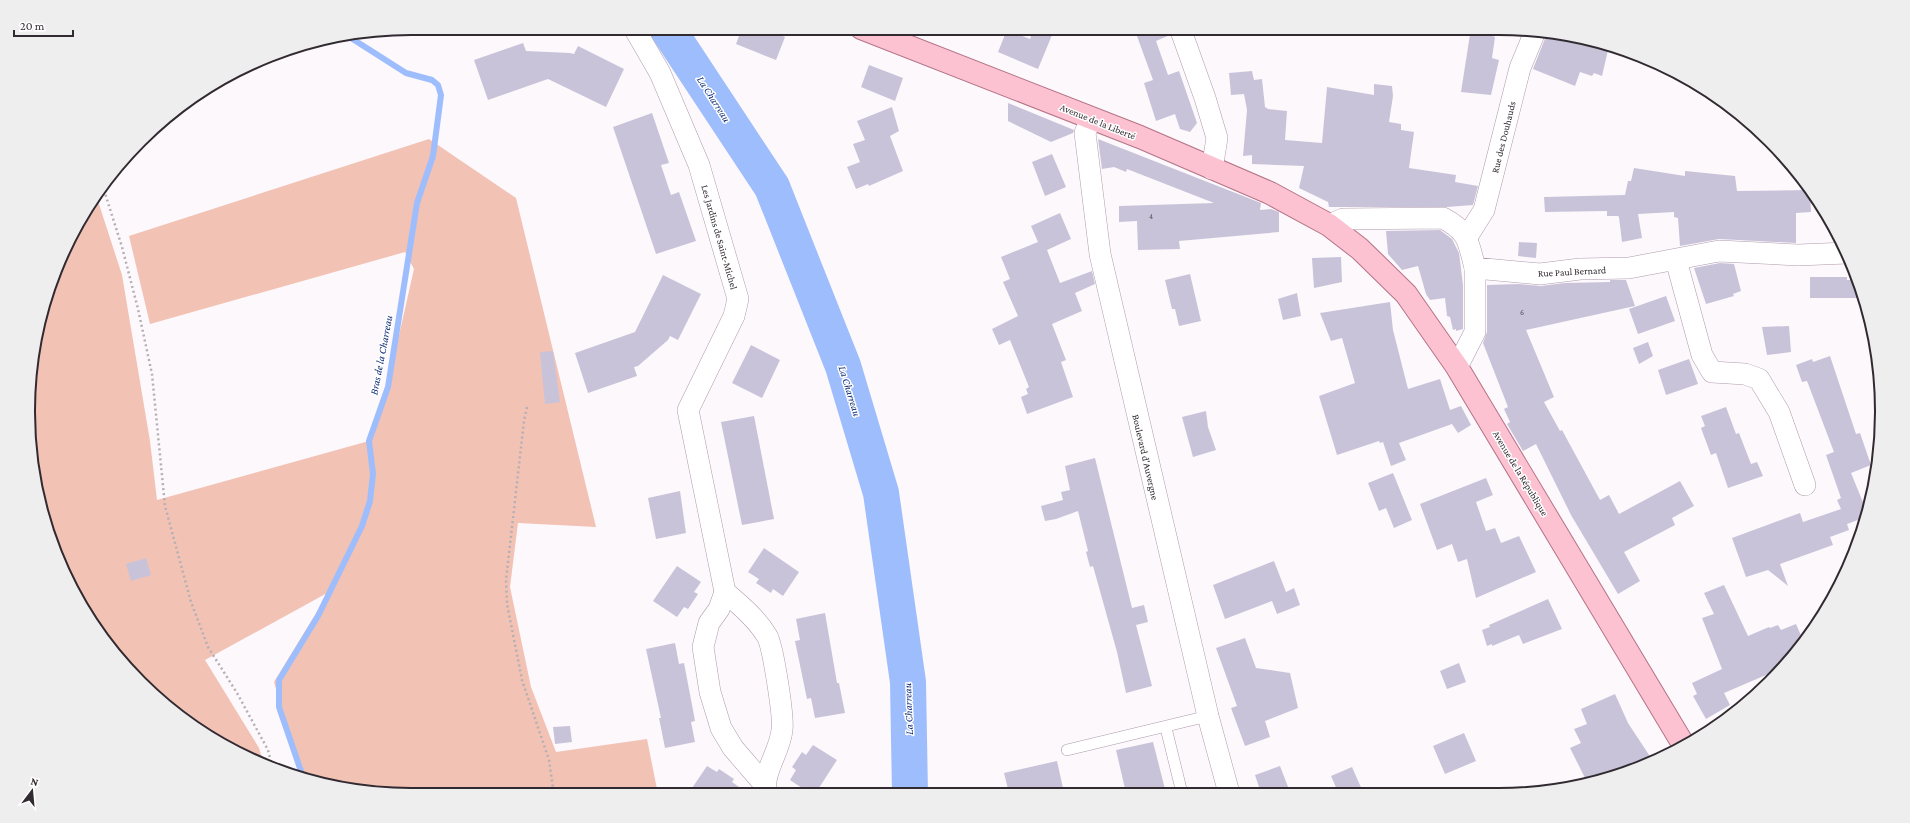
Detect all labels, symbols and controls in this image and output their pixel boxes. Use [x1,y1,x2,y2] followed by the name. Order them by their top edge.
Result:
[14,12,73,38] scale bar
[20,19,45,33] text: 20 m
[695,74,733,125] water label: La Charreau
[1489,100,1518,174] street label: Rue des Douhauds
[1059,101,1138,142] street label: Avenue de la Liberté
[699,184,740,291] street label: Les Jardins de Saint-Michel
[1149,212,1153,221] house number: 4
[1538,264,1607,279] street label: Rue Paul Bernard
[1520,308,1524,317] house number: 6
[367,314,395,396] water label: Bras de la Charreau
[837,364,863,418] water label: La Charreau
[1130,413,1161,502] street label: Boulevard d'Auvergne
[1491,429,1551,518] street label: Avenue de la République
[901,682,915,735] water label: La Charreau
[12,771,52,811] north arrow
[29,775,40,788] text: N

